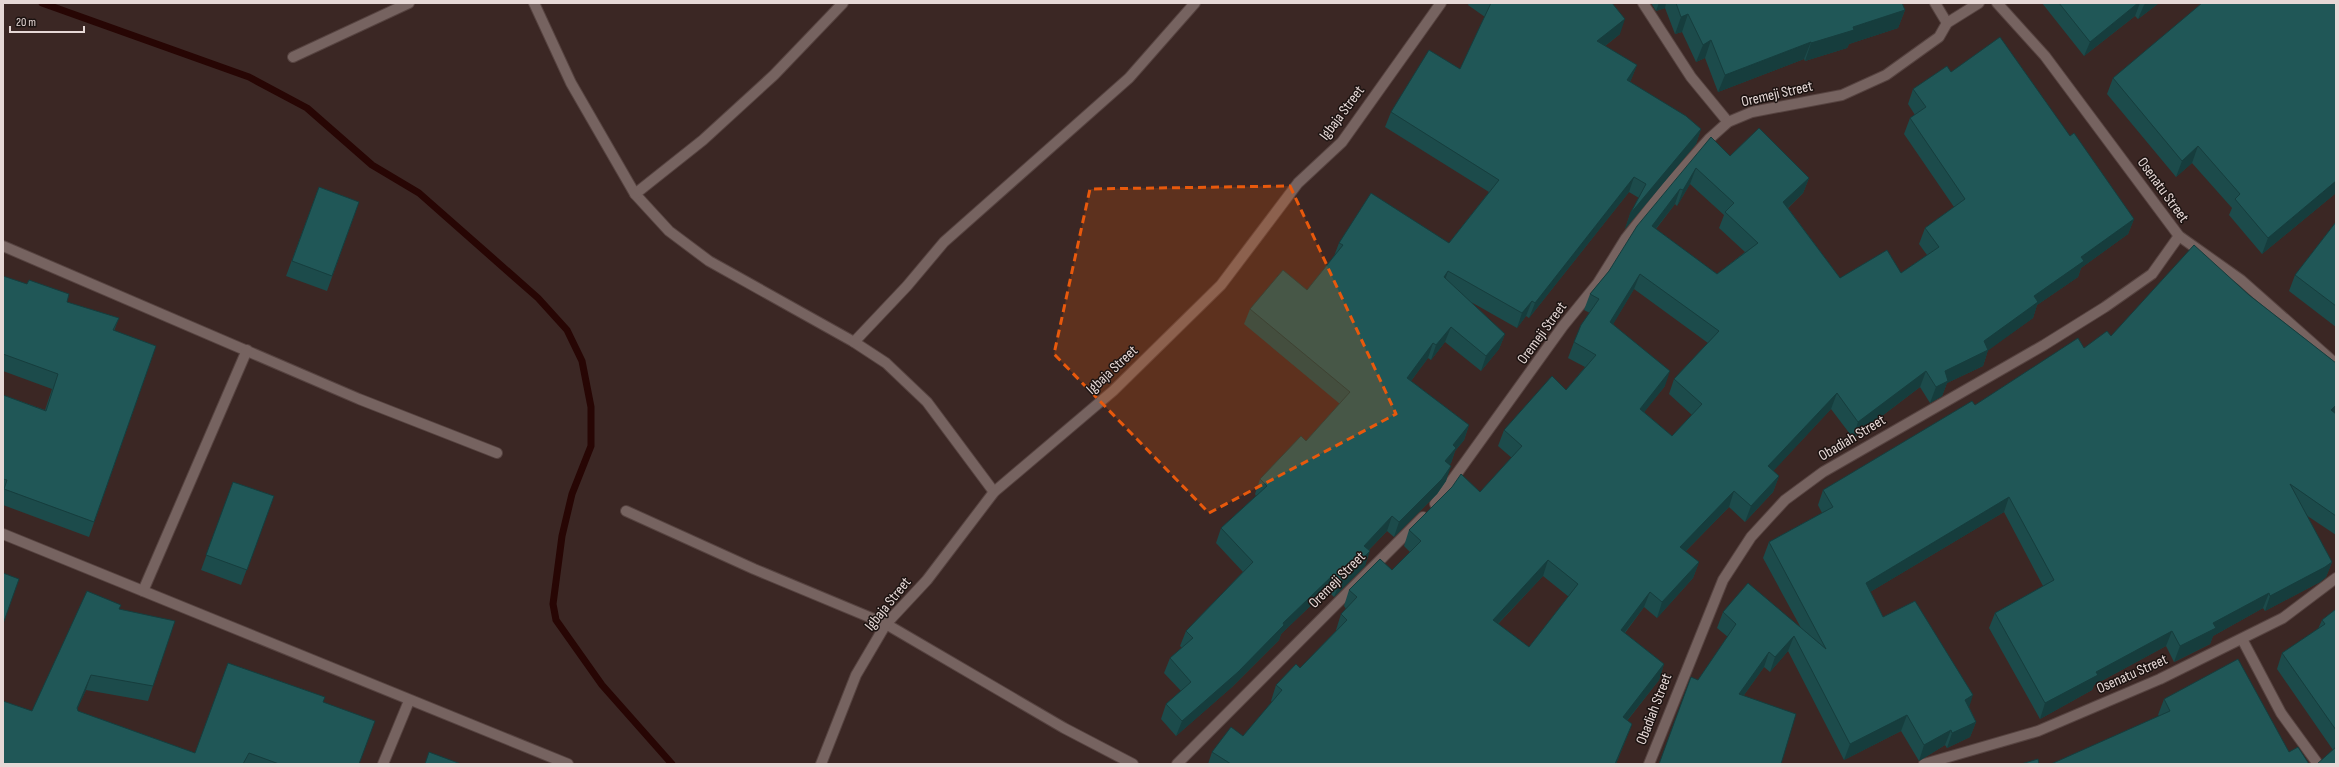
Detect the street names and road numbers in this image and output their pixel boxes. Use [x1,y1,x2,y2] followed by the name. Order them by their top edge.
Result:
[1739,76,1815,111] street label: Oremeji Street
[1315,82,1369,144] street label: Igbaja Street
[2133,154,2193,227] street label: Osenatu Street
[1513,298,1571,368] street label: Oremeji Street
[1082,341,1142,399] street label: Igbaja Street
[1815,410,1889,465] street label: Obadiah Street
[1305,547,1370,612] street label: Oremeji Street
[861,573,916,635] street label: Igbaja Street
[2093,650,2171,698] street label: Osenatu Street
[1632,670,1676,747] street label: Obadiah Street

